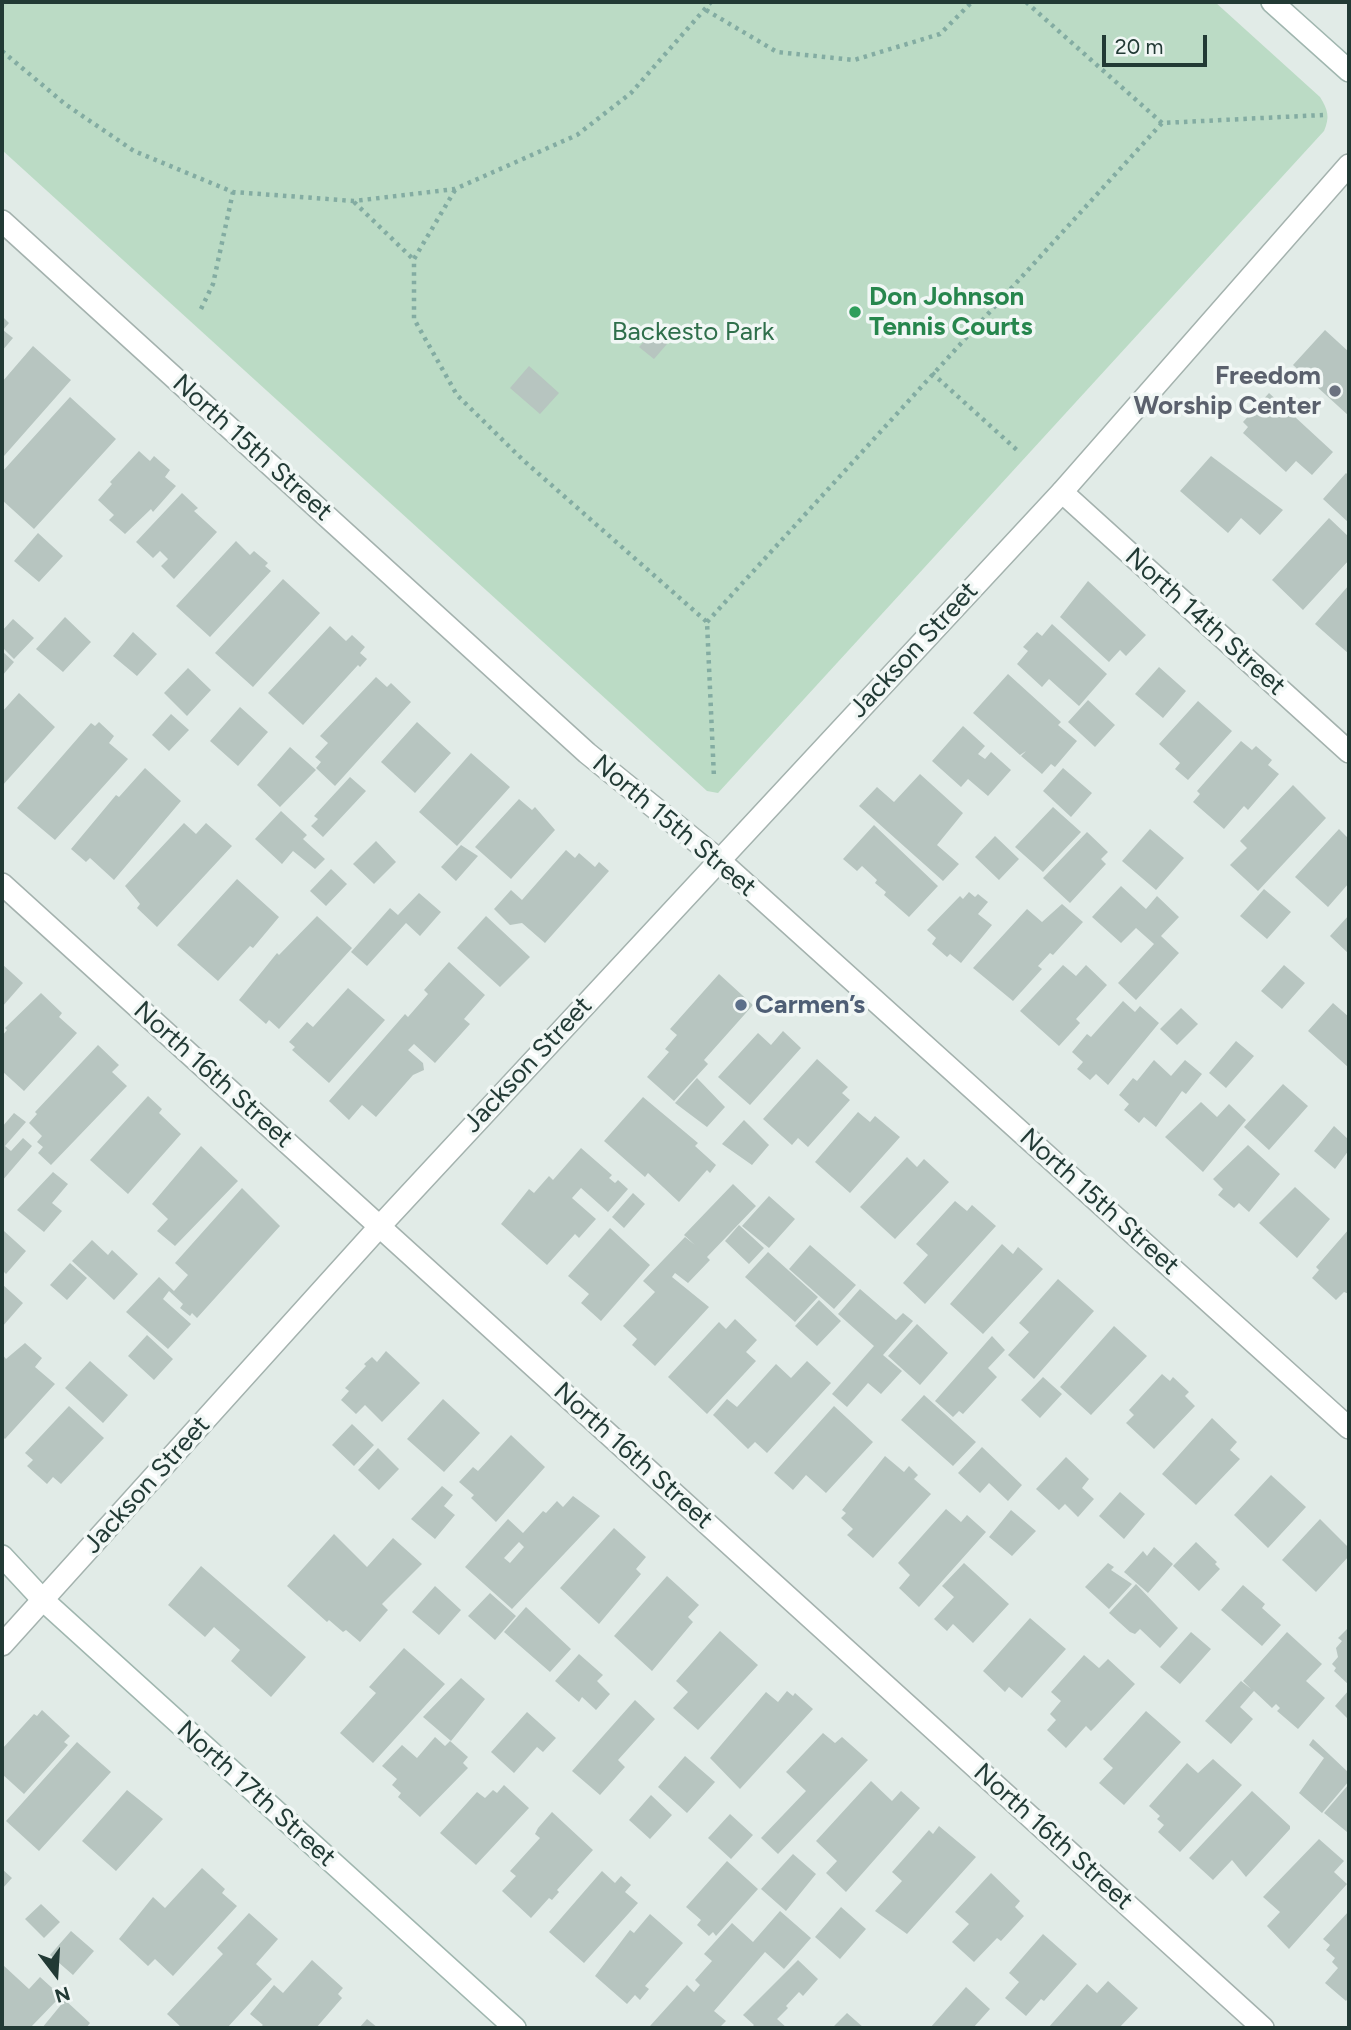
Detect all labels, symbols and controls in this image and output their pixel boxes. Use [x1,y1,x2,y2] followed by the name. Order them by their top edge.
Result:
[1106,21,1211,65] scale bar
[1115,34,1163,59] text: 20 m
[869,281,1033,342] place label: Don Johnson Tennis Courts
[847,304,863,320] marker: Don Johnson Tennis Courts
[612,316,774,348] park label: Backesto Park
[1133,360,1321,422] place label: Freedom Worship Center
[166,368,338,528] street label: North 15th Street
[1327,383,1343,399] marker: Freedom Worship Center
[1118,542,1292,702] street label: North 14th Street
[843,576,985,724] street label: Jackson Street
[586,748,762,904] street label: North 15th Street
[755,989,865,1021] place label: Carmen’s
[457,991,599,1139] street label: Jackson Street
[127,995,299,1155] street label: North 16th Street
[733,997,749,1013] marker: Carmen’s
[1013,1122,1185,1282] street label: North 15th Street
[547,1376,719,1536] street label: North 16th Street
[77,1410,217,1560] street label: Jackson Street
[170,1714,342,1874] street label: North 17th Street
[967,1757,1139,1917] street label: North 16th Street
[21,1939,91,2009] north arrow
[52,1981,73,2008] text: N

